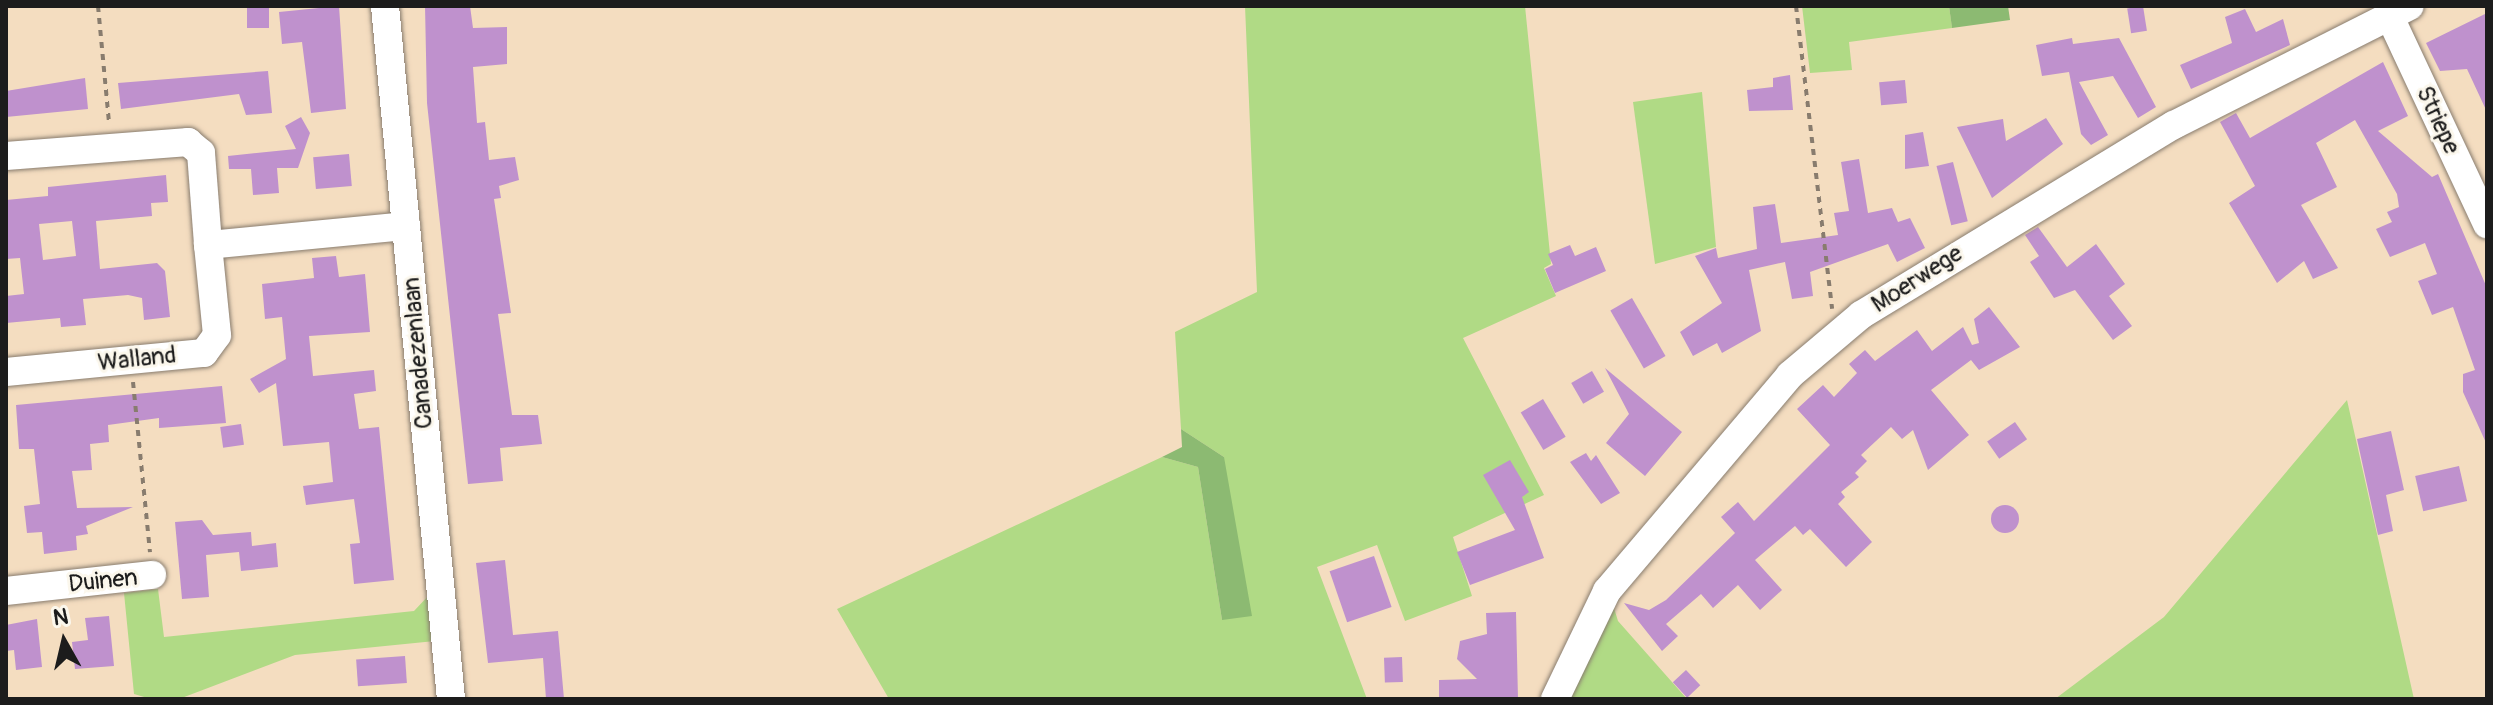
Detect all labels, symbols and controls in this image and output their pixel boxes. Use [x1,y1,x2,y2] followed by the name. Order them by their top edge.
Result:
[2410,82,2466,158] street label: Striepe
[1866,239,1968,319] street label: Moerwege
[397,276,439,430] street label: Canadezenlaan
[96,341,178,377] street label: Walland
[67,563,139,599] street label: Duinen
[24,601,104,681] north arrow
[51,602,70,632] text: N

